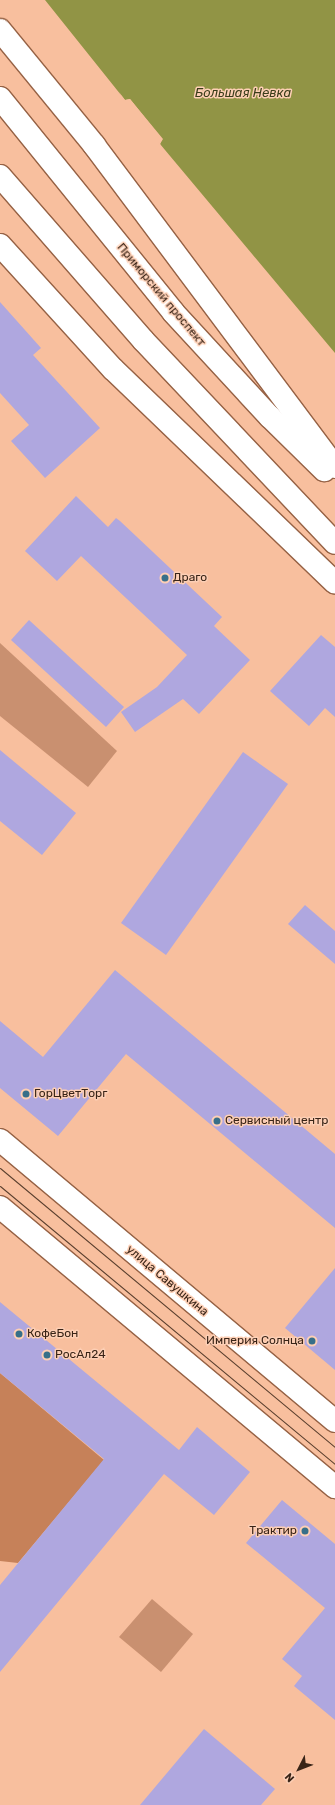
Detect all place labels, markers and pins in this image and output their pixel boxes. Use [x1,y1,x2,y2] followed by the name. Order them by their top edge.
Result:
[173,571,207,585] place label: Драго
[160,573,170,583] marker: Драго
[34,1087,107,1101] place label: ГорЦветТорг
[21,1089,31,1099] marker: ГорЦветТорг
[225,1114,328,1128] place label: Сервисный центр
[212,1116,222,1126] marker: Сервисный центр
[27,1327,78,1341] place label: КофеБон
[14,1329,24,1339] marker: КофеБон
[206,1334,304,1348] place label: Империя Солнца
[307,1336,317,1346] marker: Империя Солнца
[55,1348,106,1362] place label: РосАл24
[42,1350,52,1360] marker: РосАл24
[249,1524,297,1538] place label: Трактир
[300,1526,310,1536] marker: Трактир

